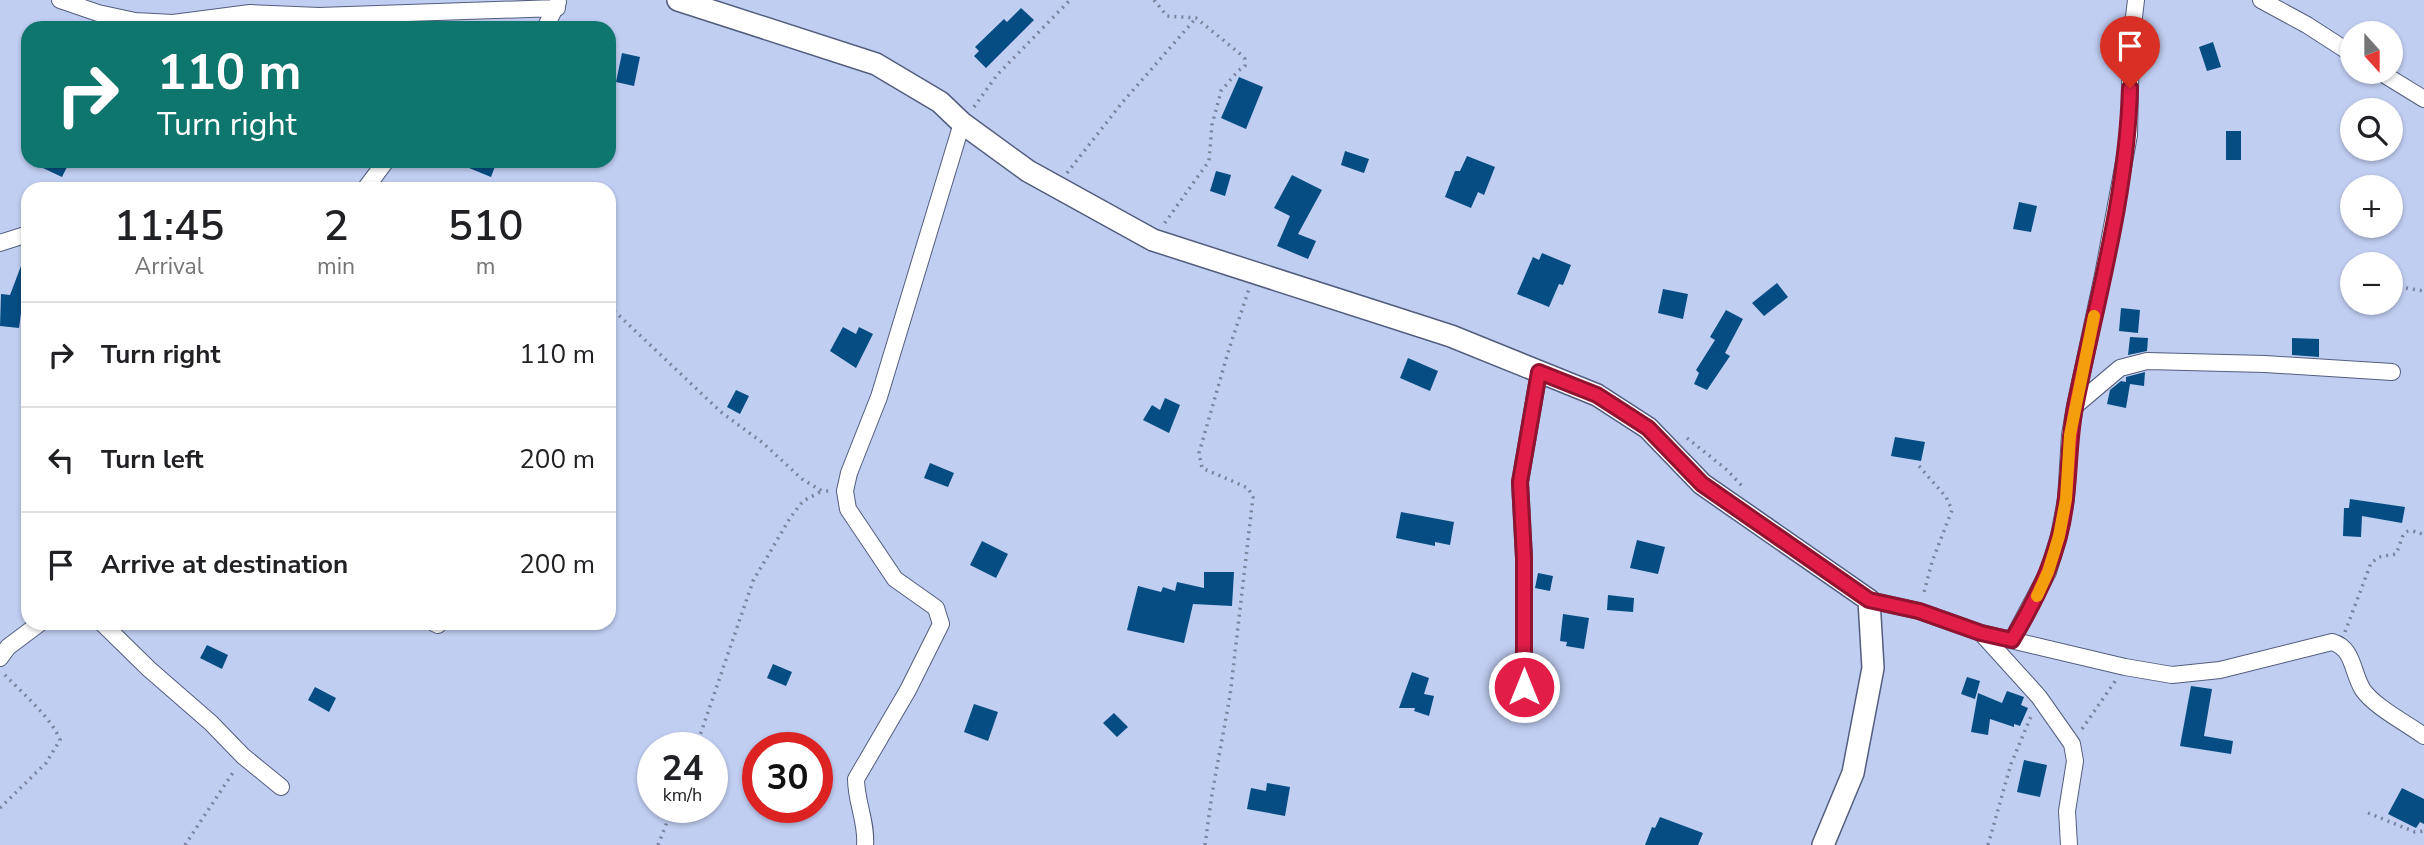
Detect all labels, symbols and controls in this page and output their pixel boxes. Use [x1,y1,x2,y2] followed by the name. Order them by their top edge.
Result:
[2100,16,2160,88] pin
[2340,21,2403,84] north arrow
[2340,21,2403,315] map controls
[2111,27,2149,65] icon: arrive
[157,39,301,106] text: 110 m
[42,49,133,140] icon: right
[2340,98,2403,161] button: search
[157,103,297,146] text: Turn right
[2340,175,2403,238] button: +
[114,198,224,255] text: 11:45
[323,198,349,255] text: 2
[448,198,523,255] text: 510
[134,251,204,282] text: Arrival
[317,251,355,282] text: min
[476,251,495,282] text: m
[2340,252,2403,315] button: −
[42,336,80,374] icon: right
[101,337,220,372] text: Turn right
[519,337,595,372] text: 110 m
[42,441,80,479] icon: left
[101,442,204,477] text: Turn left
[519,442,595,477] text: 200 m
[42,546,80,584] icon: arrive
[101,547,348,582] text: Arrive at destination
[519,547,595,582] text: 200 m
[1487,650,1561,724] position arrow
[742,732,833,823] speed limit sign: 30
[661,745,704,792] text: 24
[663,783,702,807] text: km/h

